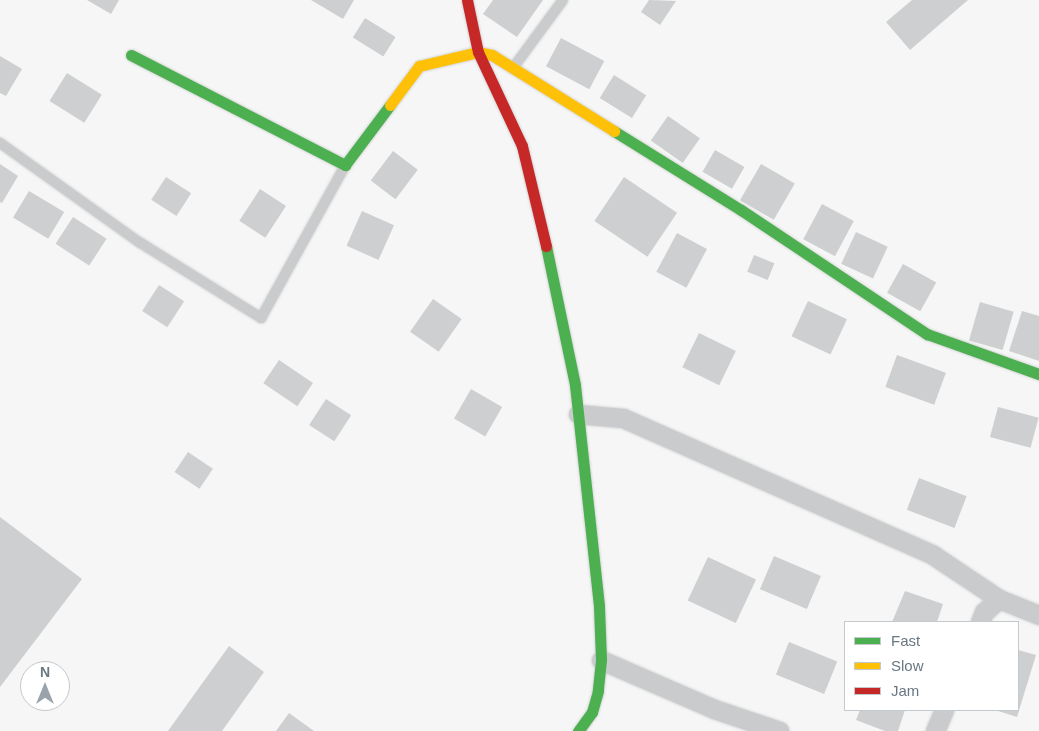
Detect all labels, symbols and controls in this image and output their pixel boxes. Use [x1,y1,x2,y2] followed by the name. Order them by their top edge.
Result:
[844,621,1019,711] legend
[891,632,920,649] text: Fast
[891,657,924,674] text: Slow
[20,661,70,711] north arrow
[40,664,50,680] text: N
[891,682,919,699] text: Jam

